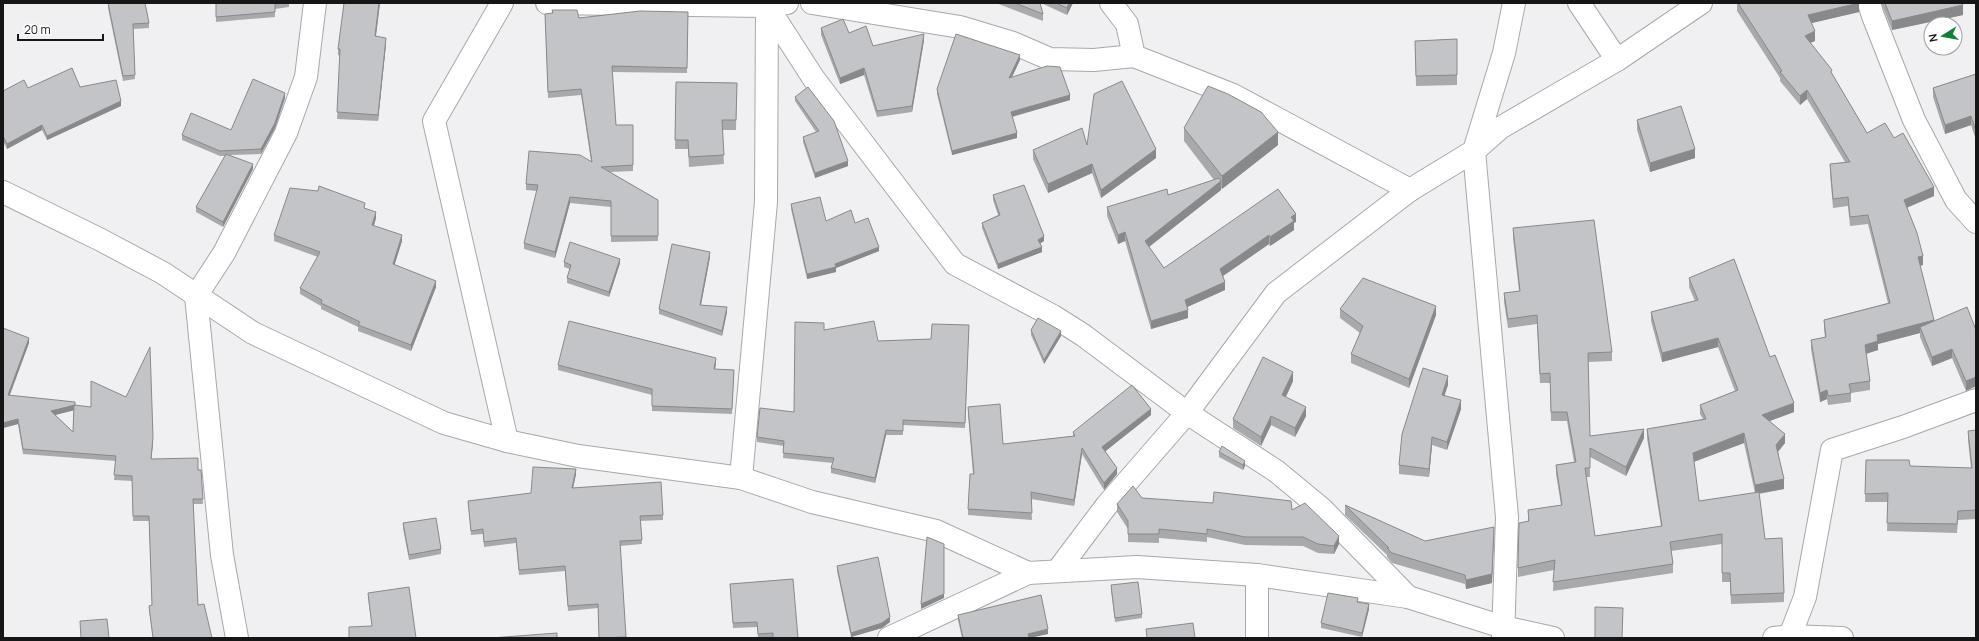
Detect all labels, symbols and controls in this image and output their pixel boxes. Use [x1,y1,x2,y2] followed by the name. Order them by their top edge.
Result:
[18,16,103,42] scale bar
[1923,16,1963,56] north arrow
[24,21,51,38] text: 20 m
[1925,33,1941,43] text: N

